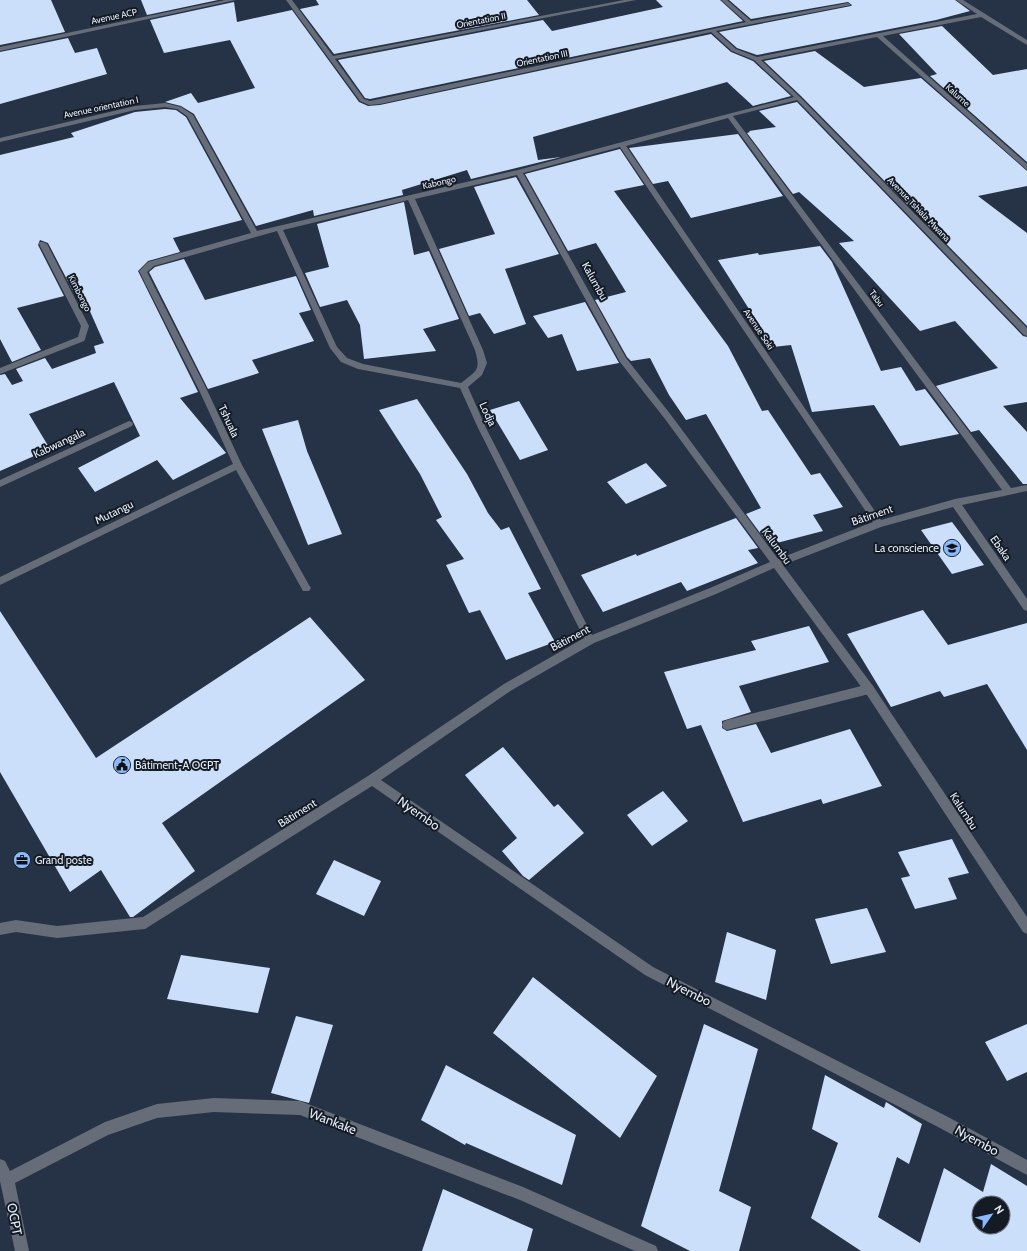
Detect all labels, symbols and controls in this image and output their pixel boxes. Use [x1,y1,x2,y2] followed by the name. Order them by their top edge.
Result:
[90,6,138,26] street label: Avenue ACP
[455,10,507,30] street label: Orientation II
[515,47,569,69] street label: Orientation III
[944,81,973,109] street label: Kalume
[63,94,139,120] street label: Avenue orientation I
[421,173,457,191] street label: Kabongo
[885,174,953,244] street label: Avenue Tshiala Mwana
[579,260,611,303] street label: Kalumbu
[66,273,94,313] street label: Kimbongo
[867,287,887,309] street label: Tabu
[741,307,777,352] street label: Avenue Soki
[476,400,500,429] street label: Lodja
[215,402,243,440] street label: Tshuala
[31,425,88,461] street label: Kabwangala
[93,497,136,527] street label: Mutangu
[849,501,895,529] street label: Bâtiment
[759,525,795,567] street label: Kalumbu
[987,533,1015,564] street label: Ebaka
[942,538,962,558] school or university icon: La conscience
[874,541,939,555] place label: La conscience
[548,622,592,654] street label: Bâtiment
[112,755,132,775] public building icon: Bâtiment-A OCPT
[135,758,219,772] place label: Bâtiment-A OCPT
[947,790,981,832] street label: Kalumbu
[395,793,443,833] street label: Nyembo
[275,796,319,830] street label: Bâtiment
[12,850,32,870] office icon: Grand poste
[35,853,92,867] place label: Grand poste
[664,973,714,1009] street label: Nyembo
[307,1105,359,1137] street label: Wankake
[952,1121,1002,1159] street label: Nyembo
[971,1195,1011,1235] north arrow
[4,1202,26,1236] street label: OCPT
[991,1202,1007,1217] text: N

